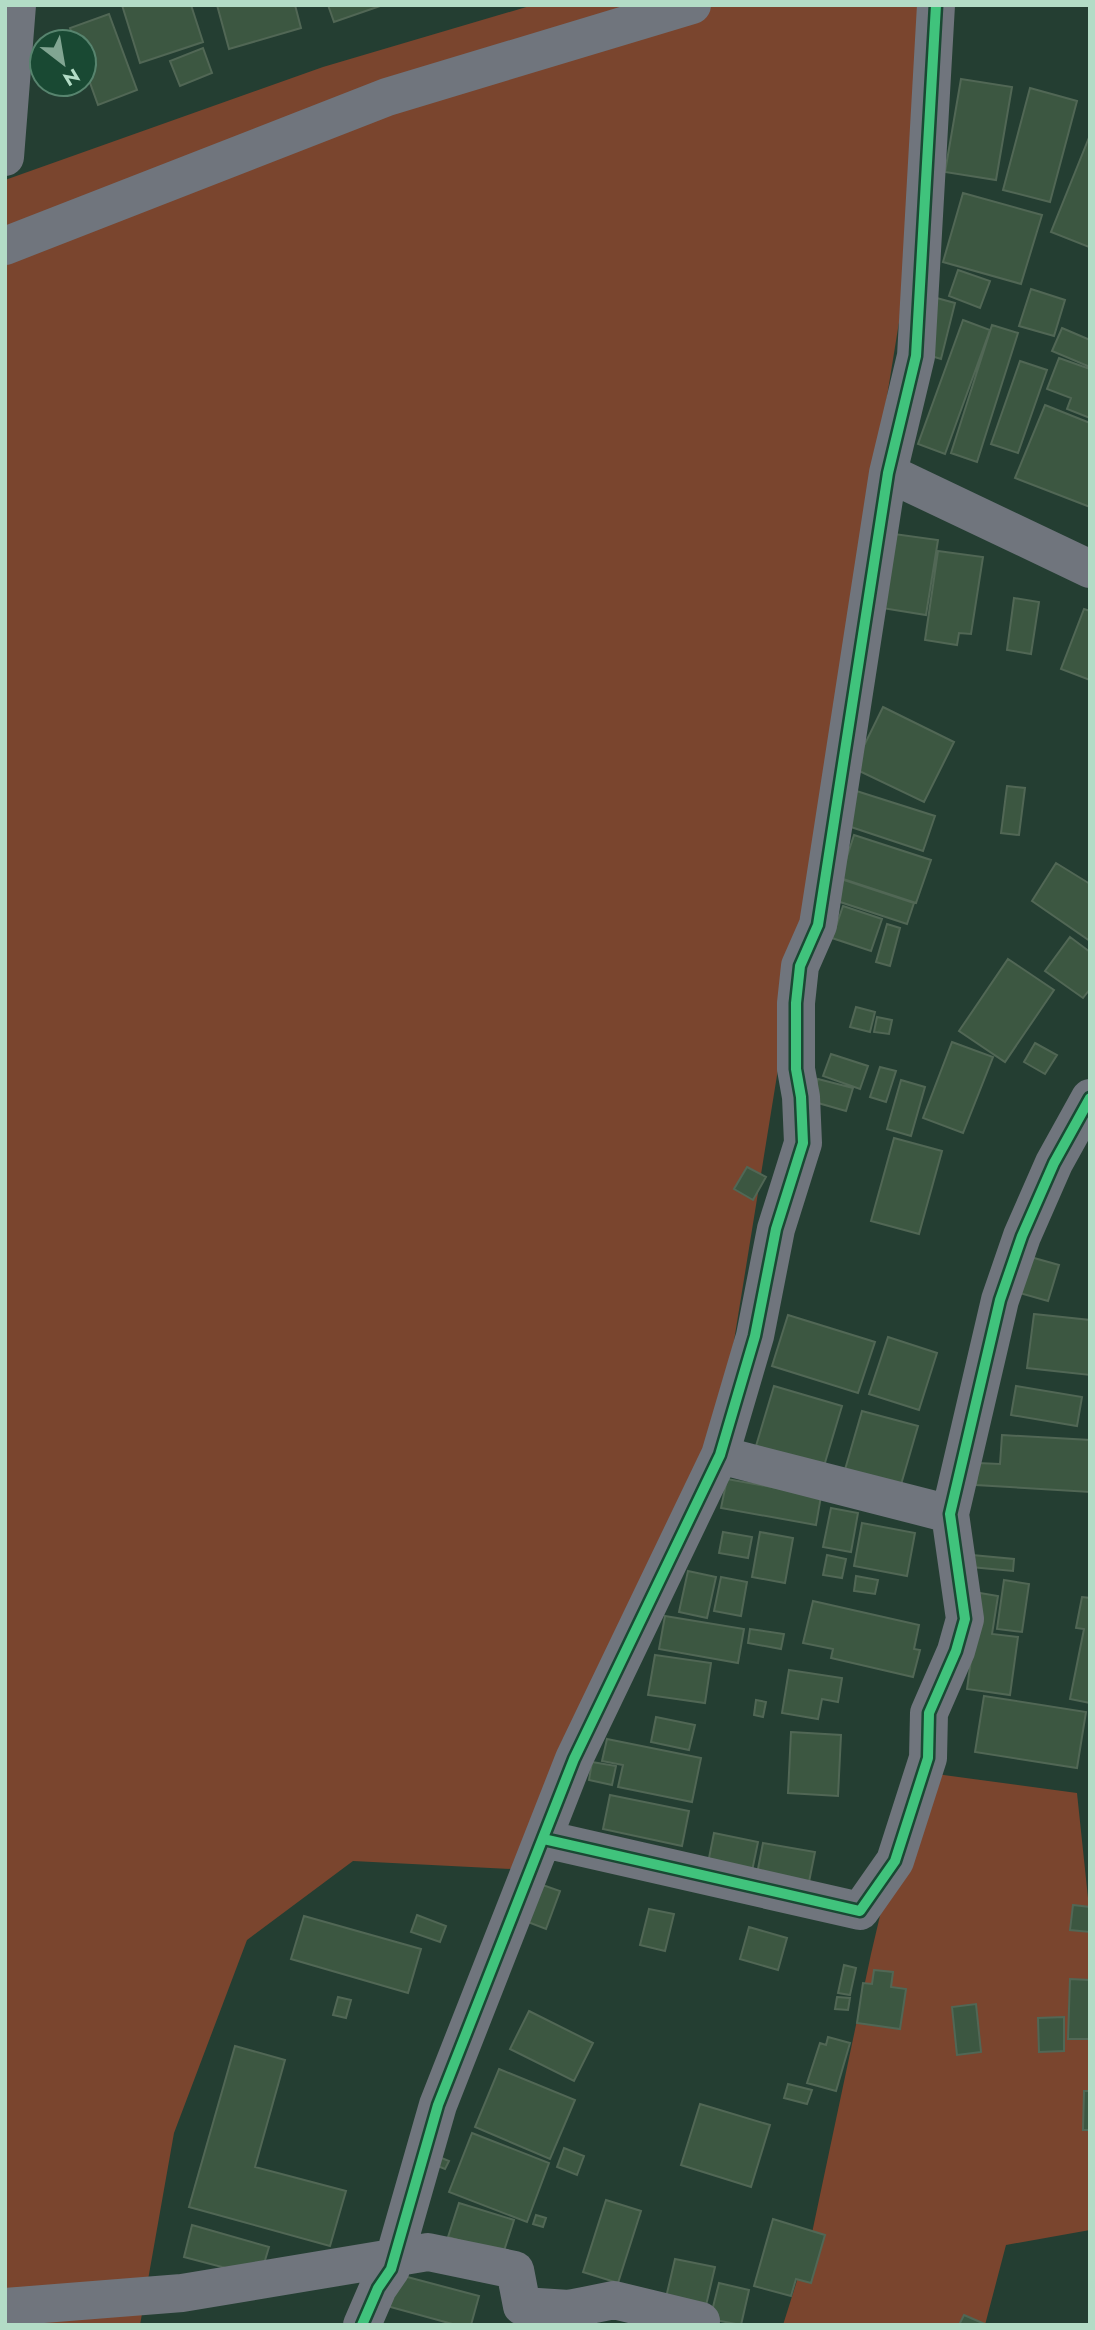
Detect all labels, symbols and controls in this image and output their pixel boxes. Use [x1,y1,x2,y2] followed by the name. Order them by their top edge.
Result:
[28,28,98,98] north arrow
[58,62,85,93] text: N

